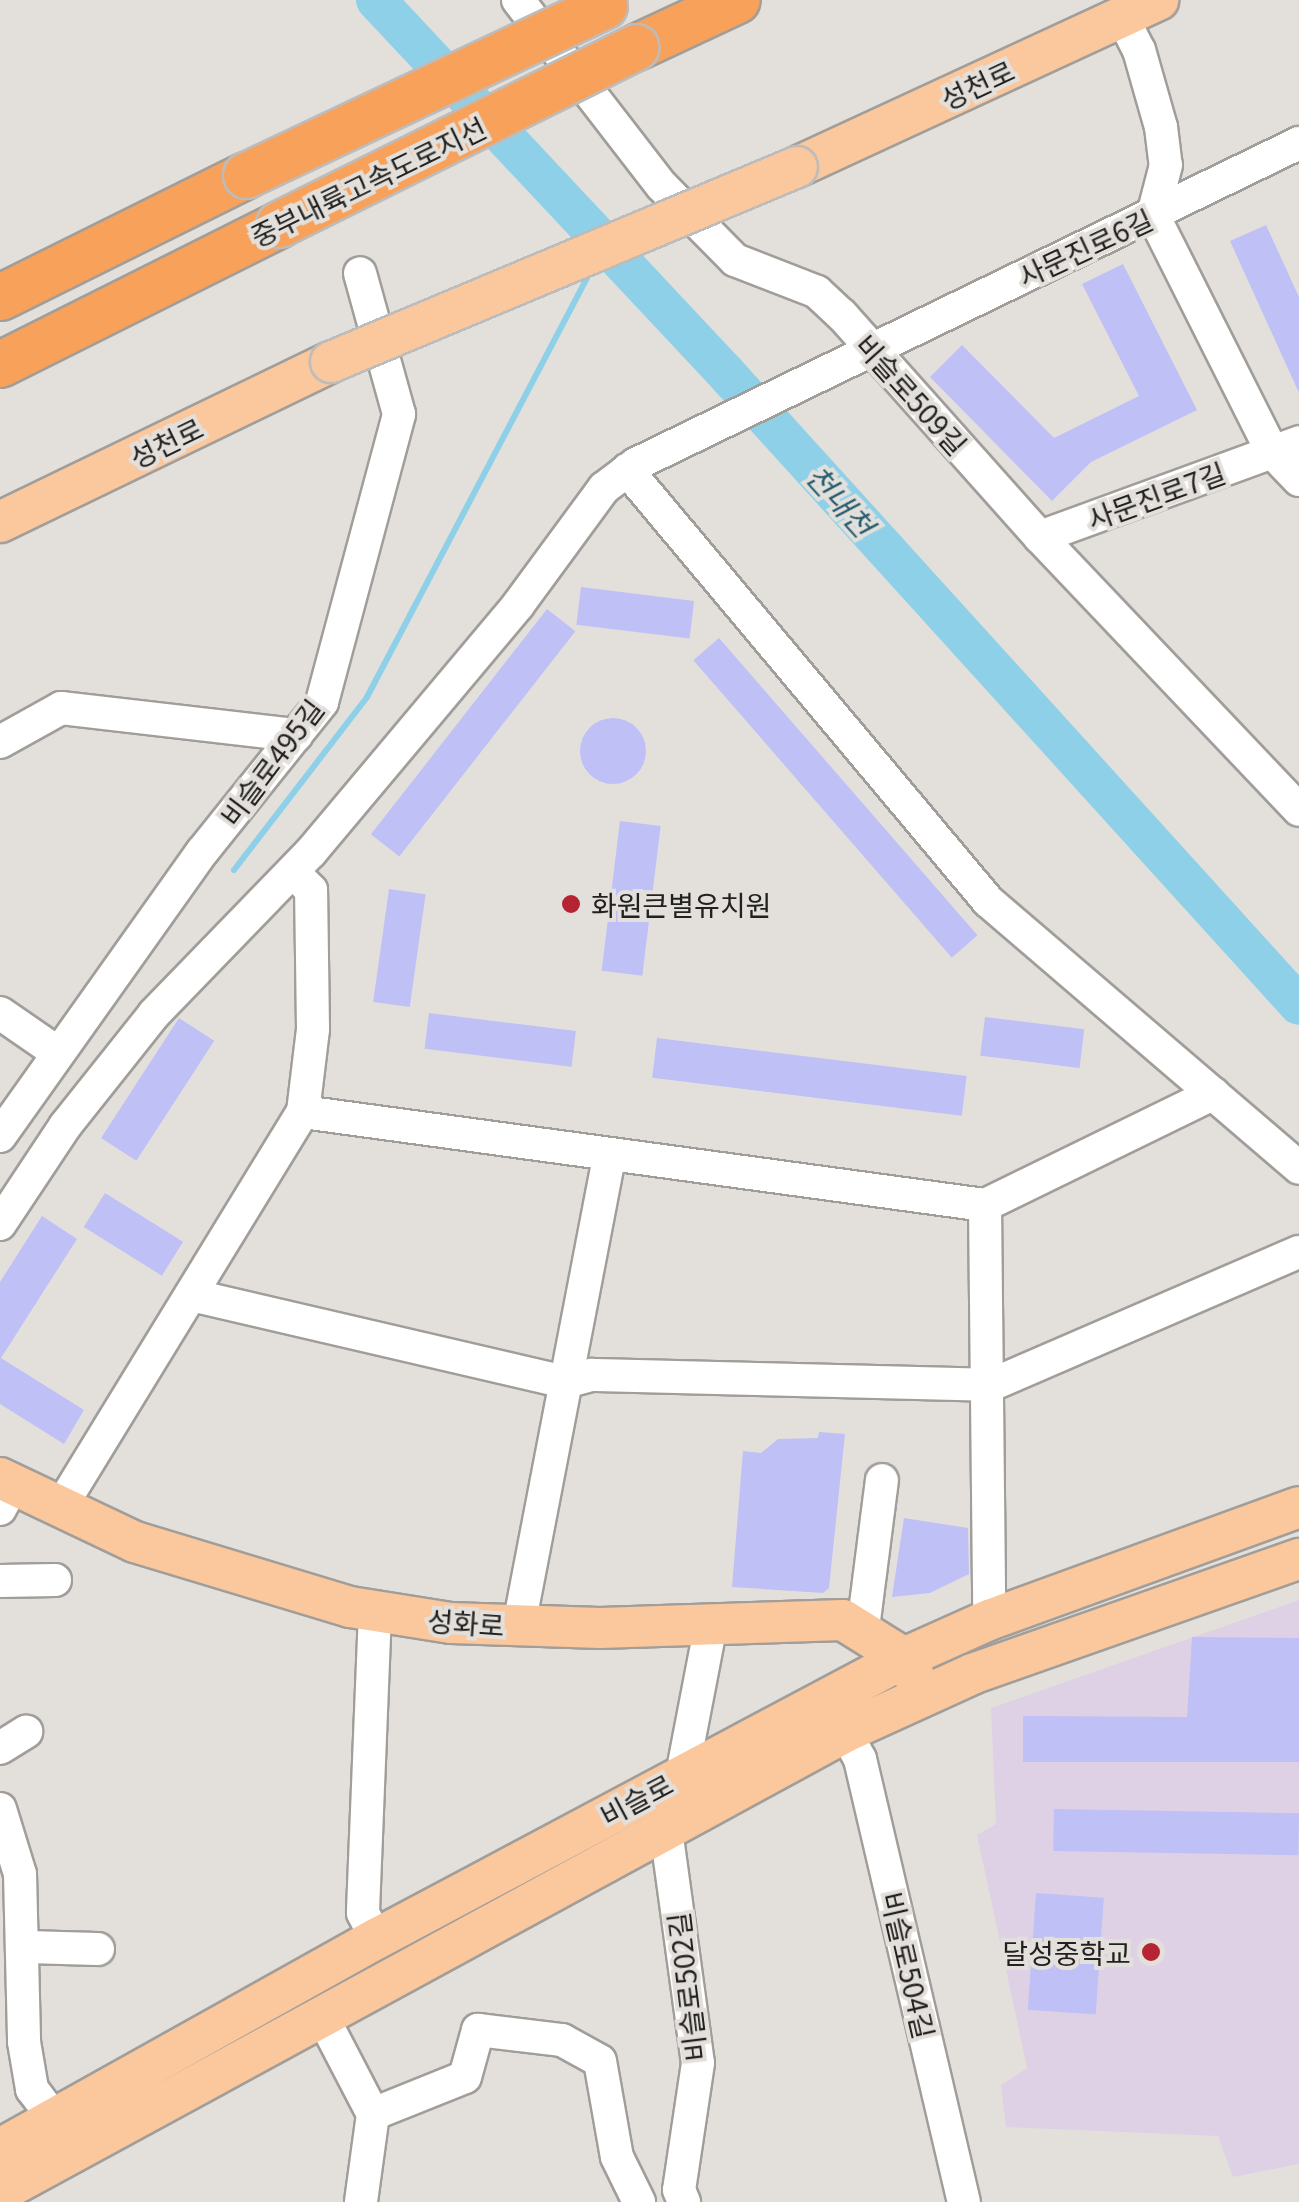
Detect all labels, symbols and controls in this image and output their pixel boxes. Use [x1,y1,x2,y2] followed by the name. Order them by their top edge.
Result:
[935,52,1019,116] street label: 성천로
[245,109,491,253] street label: 중부내륙고속도로지선
[1012,201,1158,293] street label: 사문진로6길
[849,327,975,461] street label: 비슬로509길
[124,410,208,474] street label: 성천로
[1082,455,1230,535] street label: 사문진로7길
[800,457,882,543] water label: 천내천
[213,692,329,832] street label: 비슬로495길
[591,887,771,921] place label: 화원큰별유치원
[560,893,582,915] marker: 화원큰별유치원
[426,1603,506,1641] street label: 성화로
[594,1766,678,1832] street label: 비슬로
[876,1888,942,2042] street label: 비슬로504길
[660,1911,712,2063] street label: 비슬로502길
[1002,1935,1131,1969] place label: 달성중학교
[1140,1941,1162,1963] marker: 달성중학교

